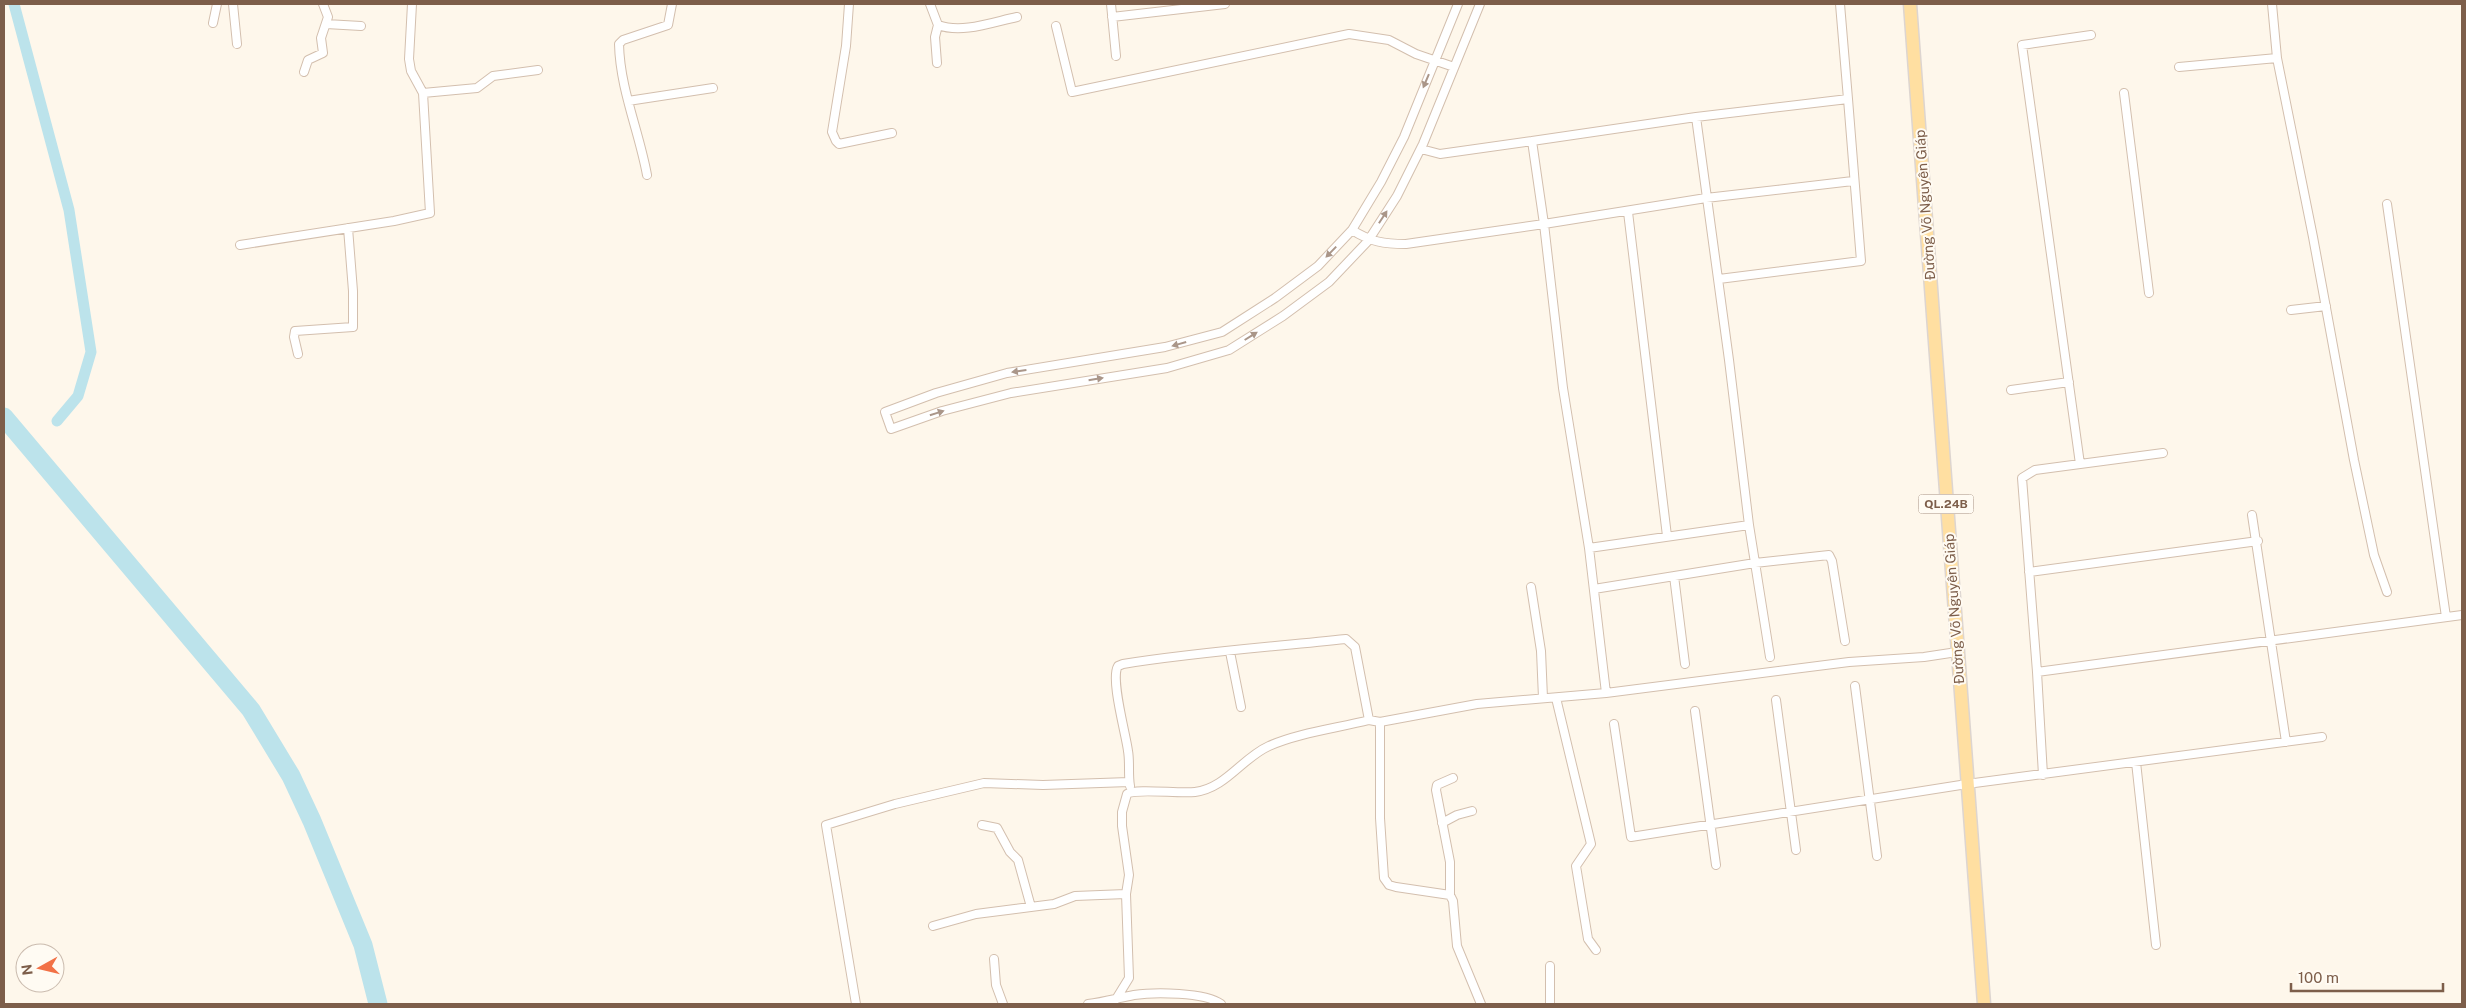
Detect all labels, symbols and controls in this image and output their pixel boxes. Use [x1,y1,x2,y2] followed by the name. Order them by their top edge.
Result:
[1422,74,1430,88] one-way arrow
[1912,129,1938,281] street label: Đường Võ Nguyên Giáp
[1379,210,1388,224] one-way arrow
[1325,246,1337,258] one-way arrow
[1244,331,1258,341] one-way arrow
[1171,340,1186,348] one-way arrow
[1010,367,1026,375] one-way arrow
[1088,375,1104,383] one-way arrow
[930,409,945,416] one-way arrow
[1918,494,1974,514] road number: QL.24B
[1941,533,1967,685] street label: Đường Võ Nguyên Giáp
[15,943,65,993] north arrow
[2291,960,2444,992] scale bar
[18,963,36,976] text: N
[2298,969,2339,986] text: 100 m

